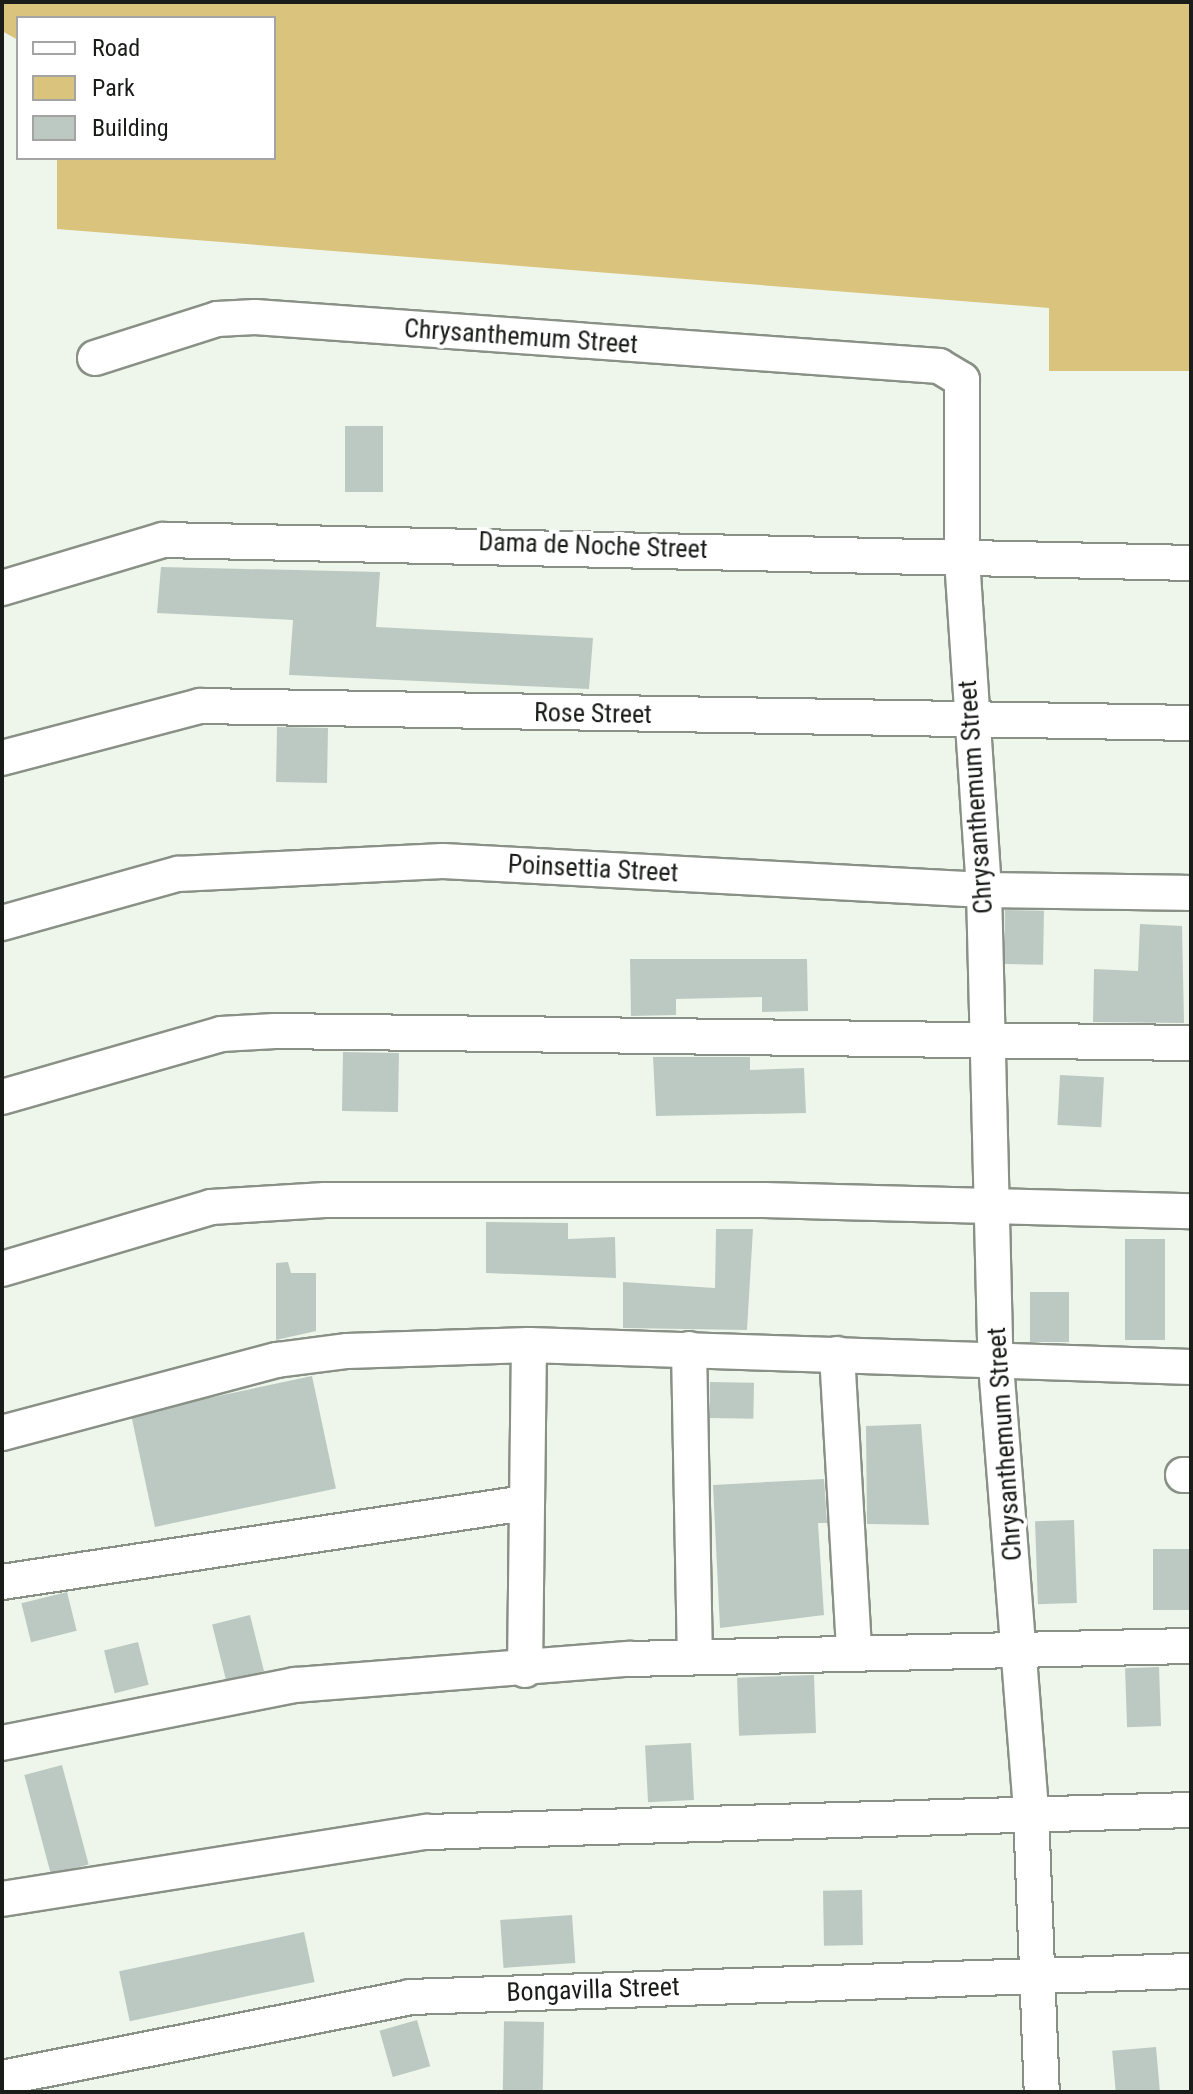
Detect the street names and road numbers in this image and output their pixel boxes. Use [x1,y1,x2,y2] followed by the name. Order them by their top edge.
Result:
[403,313,639,361] street label: Chrysanthemum Street
[478,526,708,566] street label: Dama de Noche Street
[952,679,1000,915] street label: Chrysanthemum Street
[534,697,652,731] street label: Rose Street
[507,849,679,889] street label: Poinsettia Street
[981,1326,1029,1562] street label: Chrysanthemum Street
[506,1971,680,2009] street label: Bongavilla Street

